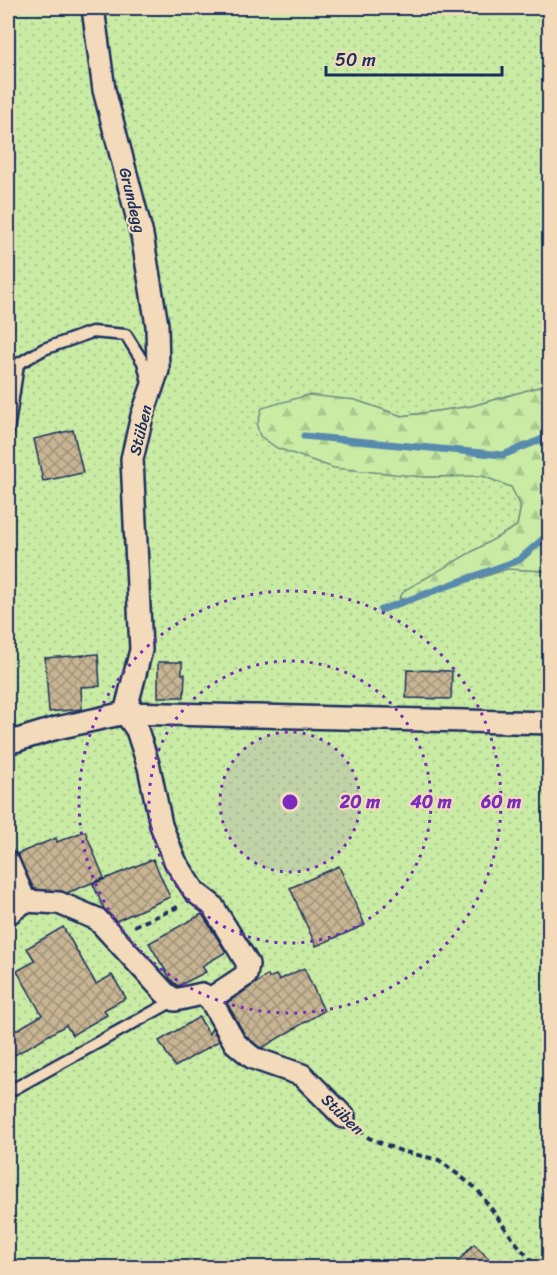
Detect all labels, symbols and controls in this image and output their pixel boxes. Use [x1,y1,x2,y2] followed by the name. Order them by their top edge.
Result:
[326,39,502,77] scale bar
[335,44,376,76] text: 50 m
[110,164,155,236] street label: Grundegg
[120,402,161,458] street label: Stüben
[339,786,380,818] text: 20 m
[409,786,452,818] text: 40 m
[480,786,521,818] text: 60 m
[280,792,300,812] centre of rings
[314,1086,371,1143] street label: Stüben

